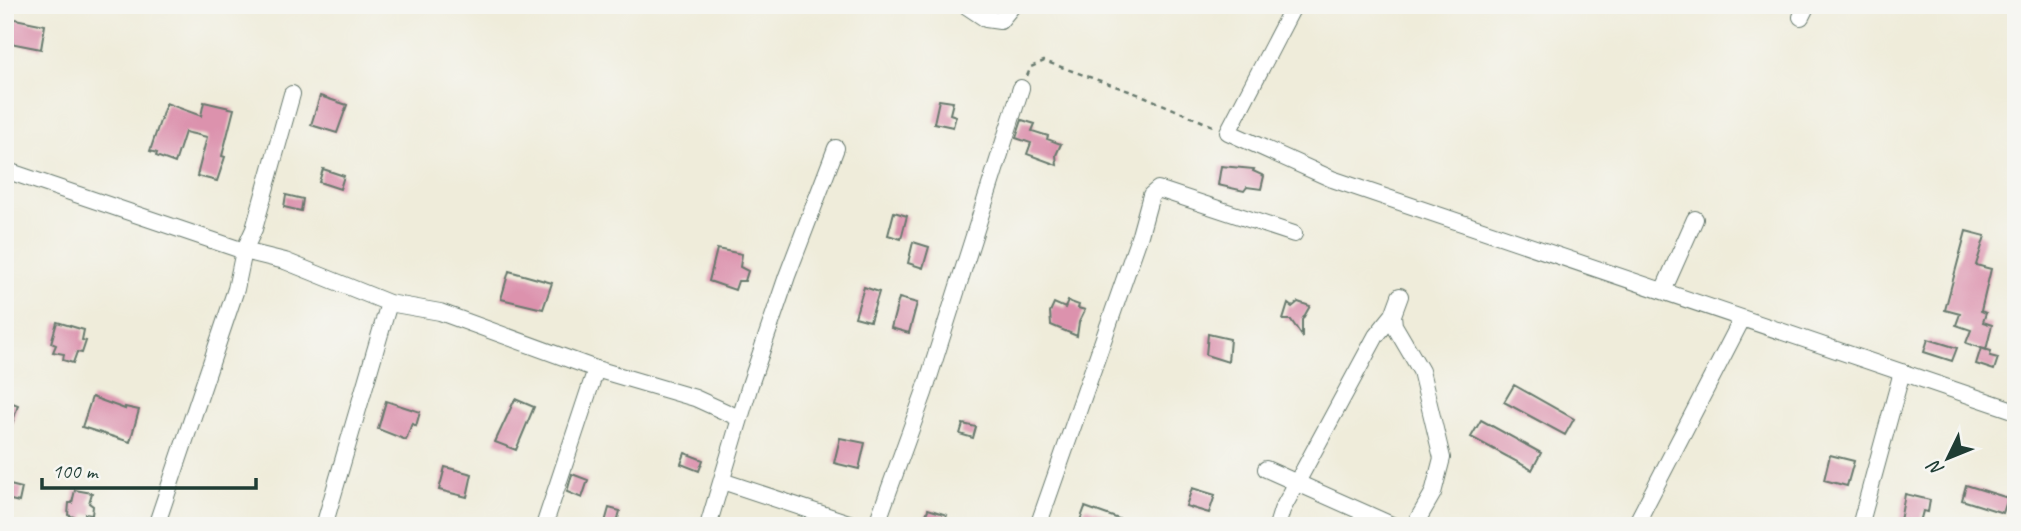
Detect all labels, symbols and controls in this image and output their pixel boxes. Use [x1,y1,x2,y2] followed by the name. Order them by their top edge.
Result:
[1912,422,1982,492] north arrow
[42,447,256,491] scale bar
[1921,454,1949,481] text: N
[52,458,99,484] text: 100 m

